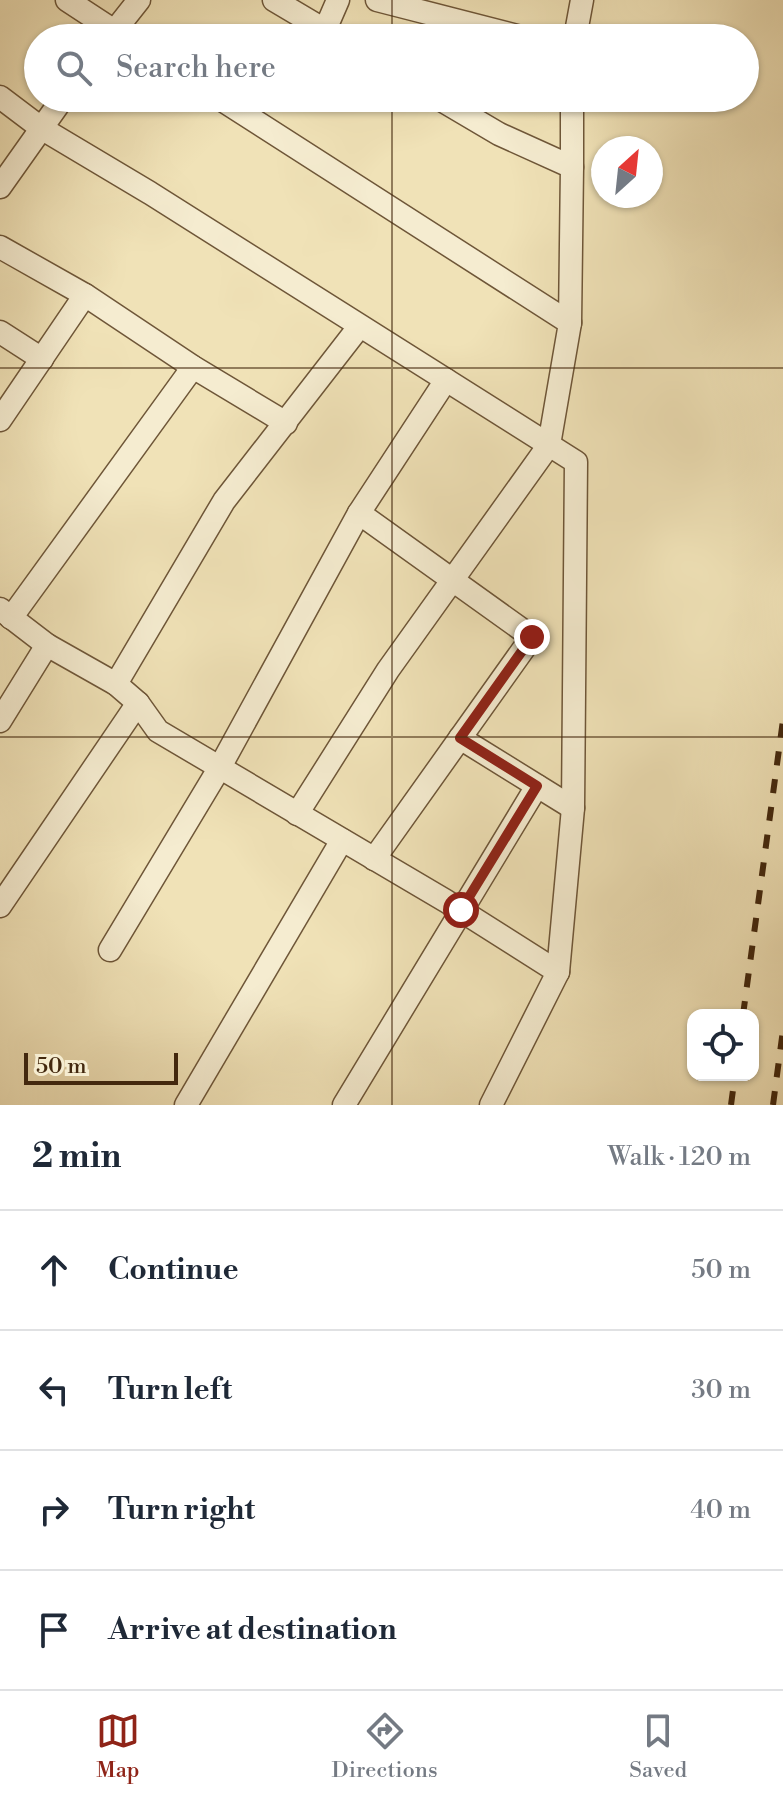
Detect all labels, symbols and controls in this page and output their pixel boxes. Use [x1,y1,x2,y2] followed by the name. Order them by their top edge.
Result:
[24,24,759,112] search box
[52,46,96,90] icon: search
[116,49,276,87] text: Search here
[591,136,663,208] north arrow
[514,619,550,655] route end
[443,892,479,928] route start
[687,1009,759,1081] map controls
[687,1009,759,1081] button: locate
[24,1049,178,1085] scale bar
[36,1053,87,1080] text: 50 m
[32,1136,121,1178] text: 2 min
[608,1141,751,1173] text: Walk · 120 m
[32,1248,76,1292] icon: ahead
[108,1251,239,1289] text: Continue
[691,1254,751,1286] text: 50 m
[32,1368,76,1412] icon: left
[108,1371,232,1409] text: Turn left
[691,1374,751,1406] text: 30 m
[32,1488,76,1532] icon: right
[108,1491,255,1529] text: Turn right
[690,1494,751,1526] text: 40 m
[32,1608,76,1652] icon: arrive
[108,1611,397,1649] text: Arrive at destination
[96,1709,140,1784] tab: Map
[332,1709,438,1784] tab: Directions
[629,1709,687,1784] tab: Saved

